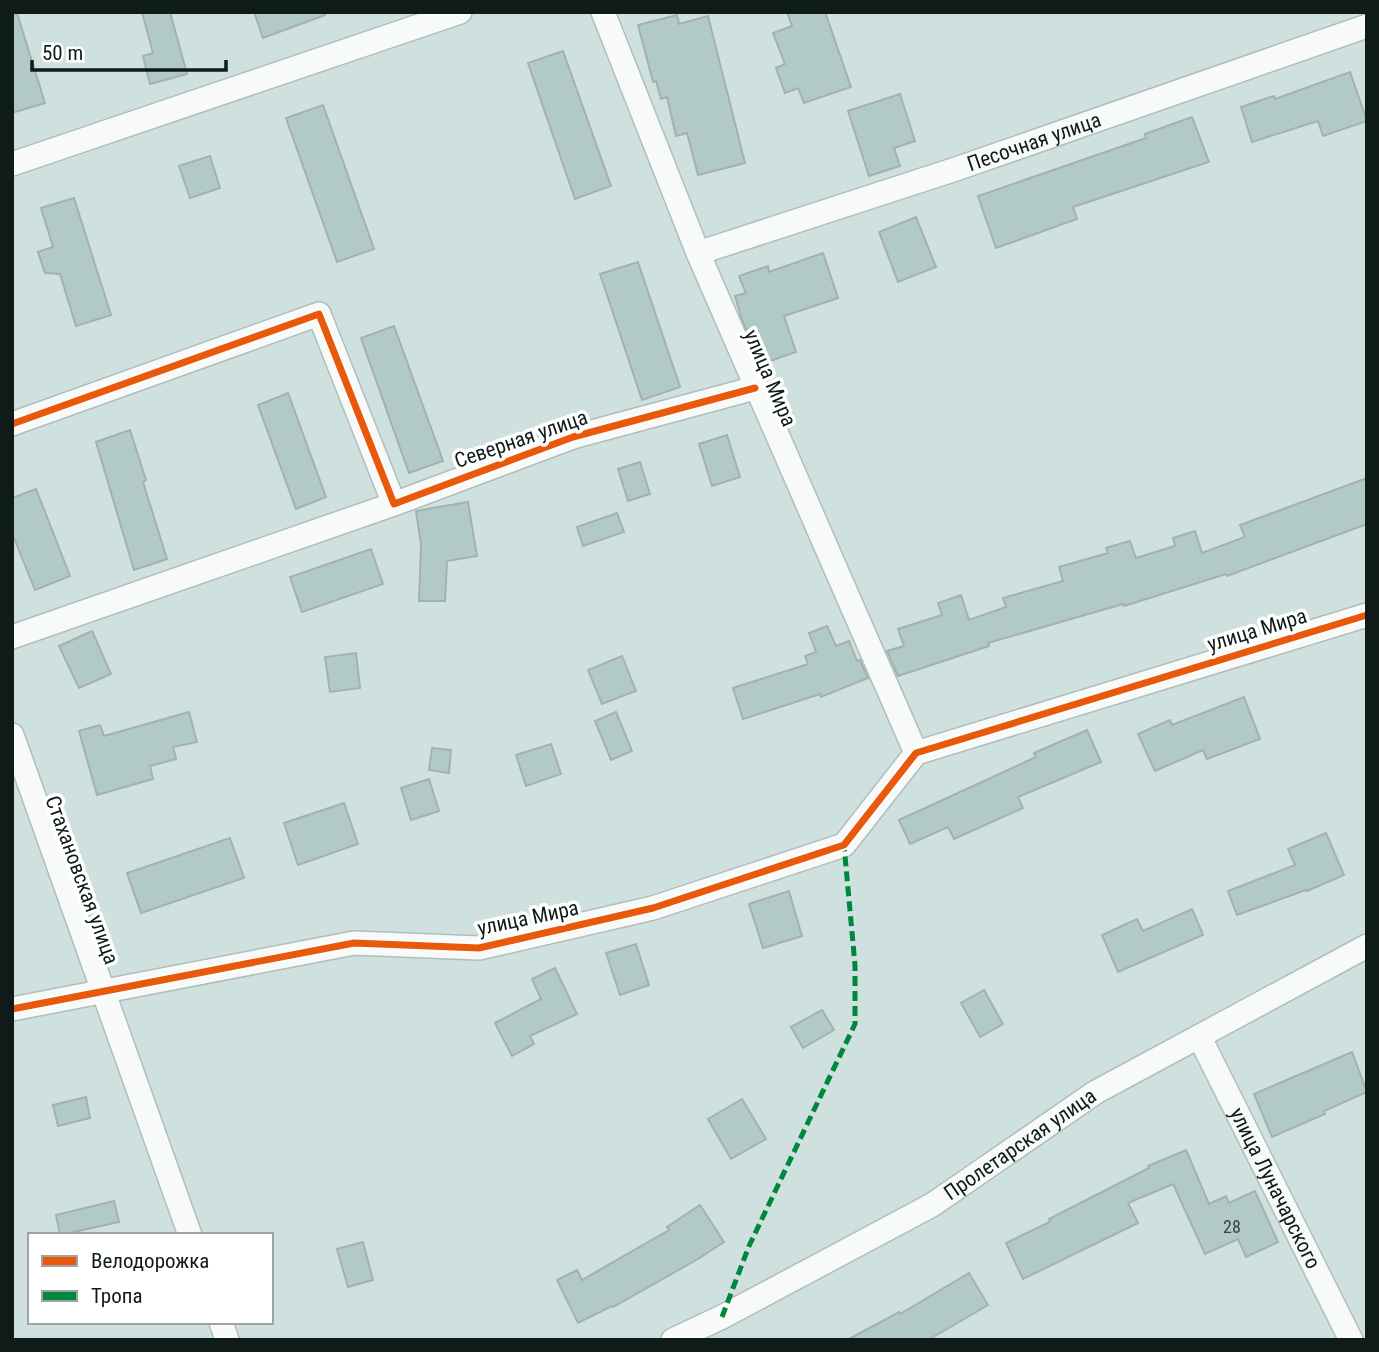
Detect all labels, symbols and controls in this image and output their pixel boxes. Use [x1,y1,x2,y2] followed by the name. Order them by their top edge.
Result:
[32,28,226,72] scale bar
[42,41,83,65] text: 50 m
[964,108,1104,176] street label: Песочная улица
[739,326,801,430] street label: улица Мира
[451,405,591,473] street label: Северная улица
[1204,604,1310,656] street label: улица Мира
[40,793,124,967] street label: Стахановская улица
[475,896,581,940] street label: улица Мира
[939,1084,1101,1205] street label: Пролетарская улица
[1225,1104,1325,1273] street label: улица Луначарского
[1223,1216,1241,1237] house number: 28
[28,1233,273,1324] legend
[91,1249,209,1273] text: Велодорожка
[91,1284,142,1308] text: Тропа

